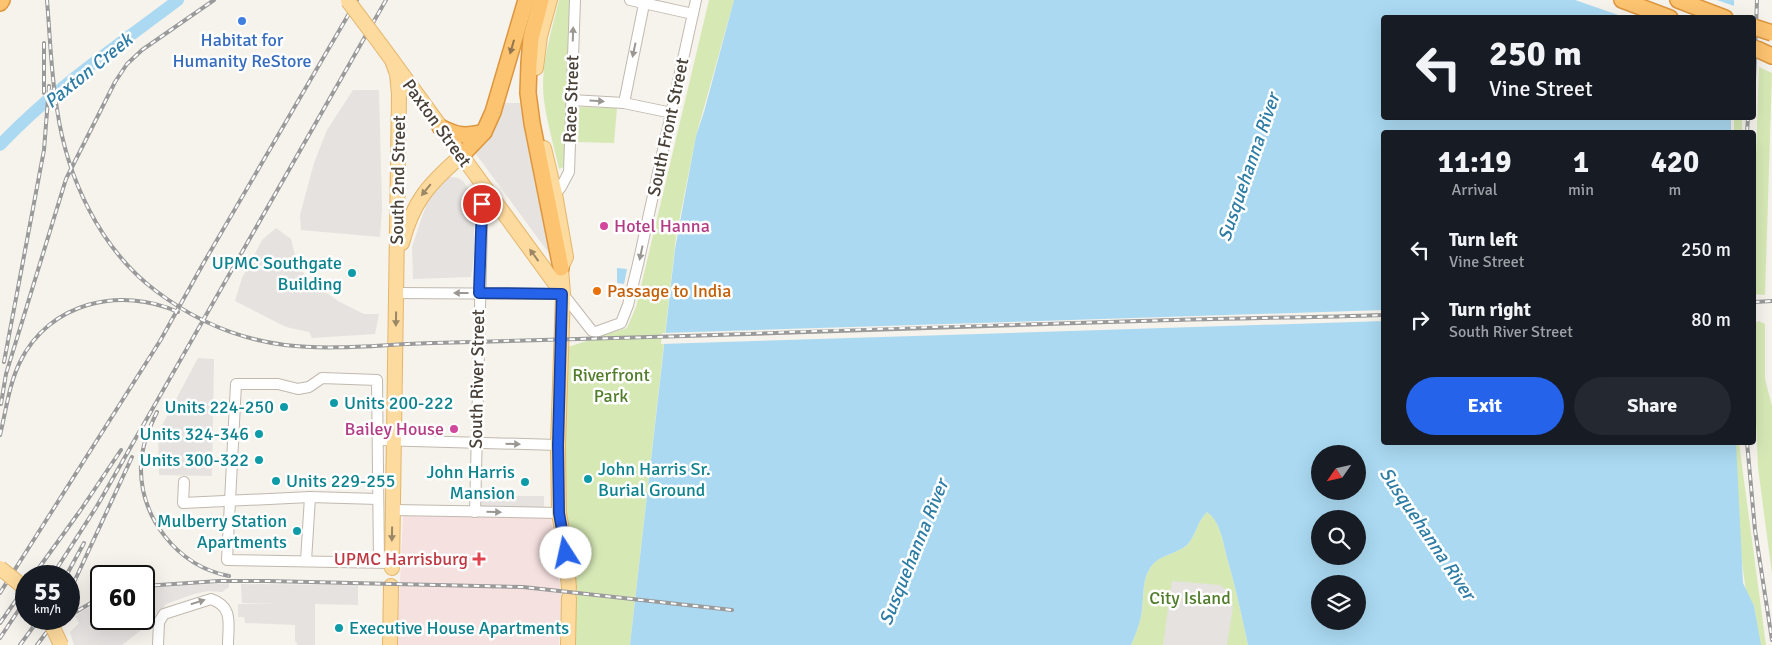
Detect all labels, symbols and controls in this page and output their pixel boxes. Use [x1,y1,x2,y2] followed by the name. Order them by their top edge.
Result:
[236,15,248,27] marker: Habitat for Humanity ReStore
[570,26,578,42] one-way arrow
[40,27,139,114] water label: Paxton Creek
[172,29,312,72] place label: Habitat for Humanity ReStore
[1489,32,1582,75] text: 250 m
[1406,35,1471,100] icon: left
[508,39,516,54] one-way arrow
[630,43,638,58] one-way arrow
[558,55,584,143] street label: Race Street
[643,56,693,198] street label: South Front Street
[398,75,476,171] street label: Paxton Street
[1489,75,1593,102] text: Vine Street
[1212,87,1286,244] water label: Susquehanna River
[589,98,605,106] one-way arrow
[386,115,410,245] street label: South 2nd Street
[1438,144,1511,181] text: 11:19
[1573,144,1589,181] text: 1
[1651,144,1699,181] text: 420
[1451,180,1498,200] text: Arrival
[1568,180,1594,200] text: min
[1669,180,1681,200] text: m
[421,183,432,196] one-way arrow
[461,183,503,225] pin
[468,190,496,218] icon: arrive
[614,215,710,237] place label: Hotel Hanna
[598,220,610,232] marker: Hotel Hanna
[1449,228,1518,252] text: Turn left
[1406,236,1434,264] icon: left
[1681,238,1731,262] text: 250 m
[637,245,645,260] one-way arrow
[528,249,539,262] one-way arrow
[212,252,342,295] place label: UPMC Southgate Building
[1449,252,1524,272] text: Vine Street
[346,267,358,279] marker: UPMC Southgate Building
[607,280,731,302] place label: Passage to India
[591,285,603,297] marker: Passage to India
[453,289,469,297] one-way arrow
[1449,298,1531,322] text: Turn right
[1406,306,1434,334] icon: right
[1691,308,1731,332] text: 80 m
[465,309,489,449] street label: South River Street
[392,312,400,328] one-way arrow
[1449,322,1573,342] text: South River Street
[572,364,650,407] park label: Riverfront Park
[1406,377,1564,435] button: Exit
[1574,377,1731,435] button: Share
[344,392,453,414] place label: Units 200-222
[165,396,274,418] place label: Units 224-250
[328,397,340,409] marker: Units 200-222
[278,401,290,413] marker: Units 224-250
[345,418,444,440] place label: Bailey House
[140,423,249,445] place label: Units 324-346
[448,423,460,435] marker: Bailey House
[253,428,265,440] marker: Units 324-346
[505,440,521,448] one-way arrow
[1311,445,1366,500] north arrow
[1311,445,1366,630] map controls
[140,449,249,471] place label: Units 300-322
[253,454,265,466] marker: Units 300-322
[598,458,711,501] place label: John Harris Sr. Burial Ground
[426,461,515,504] place label: John Harris Mansion
[1374,463,1482,607] water label: Susquehanna River
[286,470,395,492] place label: Units 229-255
[582,473,594,485] marker: John Harris Sr. Burial Ground
[874,473,955,629] water label: Susquehanna River
[270,475,282,487] marker: Units 229-255
[519,476,531,488] marker: John Harris Mansion
[486,509,502,517] one-way arrow
[157,510,287,553] place label: Mulberry Station Apartments
[1311,510,1366,565] button: search
[291,525,303,537] marker: Mulberry Station Apartments
[388,526,396,542] one-way arrow
[539,526,591,578] position arrow
[334,548,468,570] place label: UPMC Harrisburg
[472,552,486,566] marker: UPMC Harrisburg
[90,565,155,630] speed limit sign: 60
[1311,575,1366,630] button: layers
[34,576,61,607] text: 55
[1149,587,1231,609] park label: City Island
[191,597,206,605] one-way arrow
[34,602,61,617] text: km/h
[349,617,569,639] place label: Executive House Apartments
[333,622,345,634] marker: Executive House Apartments

